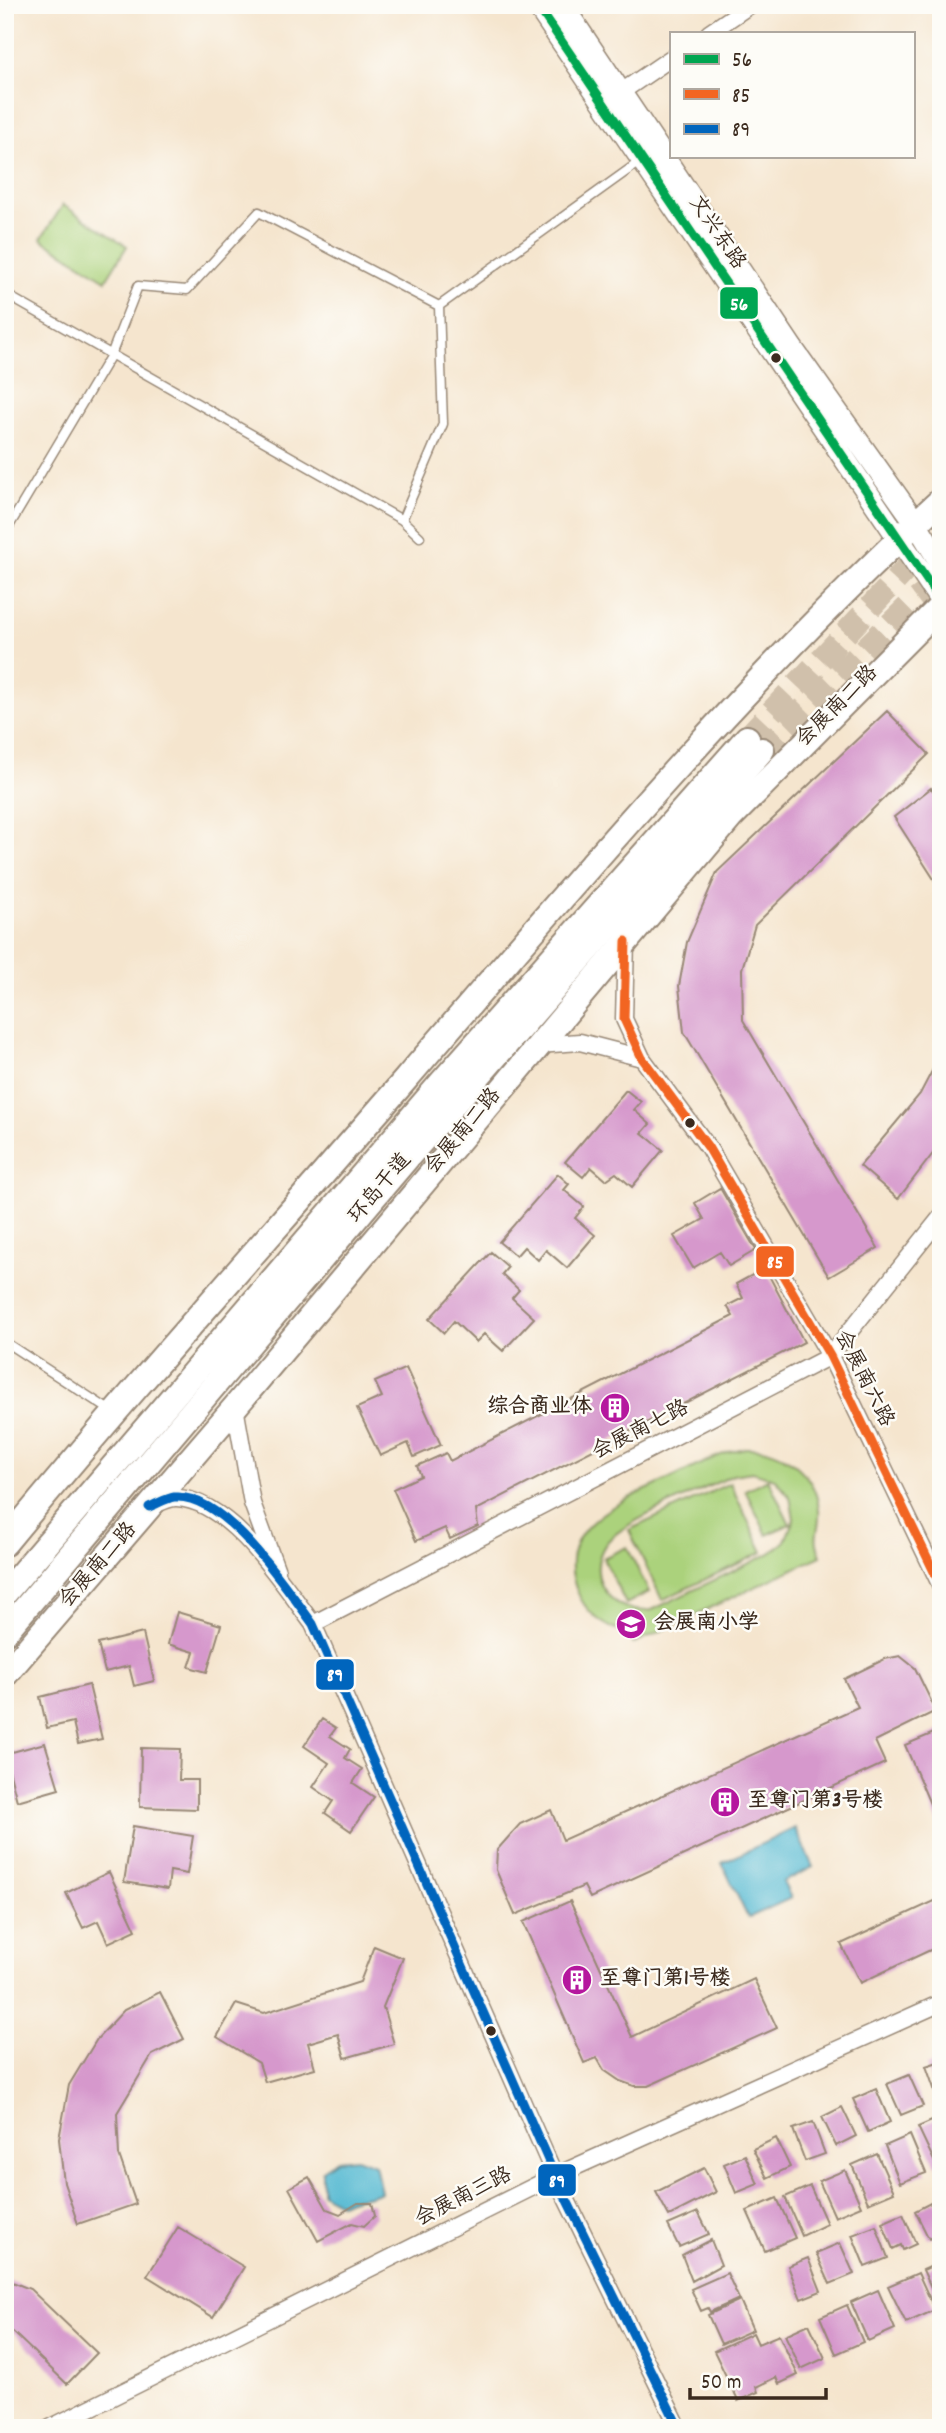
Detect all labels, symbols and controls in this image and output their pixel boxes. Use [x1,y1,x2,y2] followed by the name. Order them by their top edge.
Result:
[670,32,914,158] legend
[732,47,752,77] text: 56
[732,83,750,113] text: 85
[732,117,750,147] text: 89
[680,190,752,276] street label: 文兴东路
[719,286,759,320] line badge: 56
[730,293,748,320] text: 56
[769,351,783,365] unlabelled marker
[790,659,886,755] street label: 会展南二路
[419,1082,509,1182] street label: 会展南二路
[683,1116,697,1130] unlabelled marker
[343,1147,419,1231] street label: 环岛干道
[755,1245,795,1278] line badge: 85
[767,1251,783,1278] text: 85
[826,1325,900,1433] street label: 会展南六路
[598,1391,632,1425] building icon: 综合商业体
[487,1393,592,1423] place label: 综合商业体
[587,1394,695,1468] street label: 会展南七路
[53,1517,145,1615] street label: 会展南二路
[614,1607,648,1641] school or university icon: 会展南小学
[654,1609,759,1639] place label: 会展南小学
[315,1658,355,1691] line badge: 89
[327,1664,343,1691] text: 89
[708,1785,742,1819] building icon: 至尊门第3号楼
[748,1787,883,1817] place label: 至尊门第3号楼
[560,1963,594,1997] building icon: 至尊门第1号楼
[600,1965,731,1995] place label: 至尊门第1号楼
[484,2024,498,2038] unlabelled marker
[410,2161,518,2235] street label: 会展南三路
[537,2163,577,2197] line badge: 89
[549,2170,565,2197] text: 89
[690,2356,827,2400] scale bar
[701,2369,741,2399] text: 50 m

